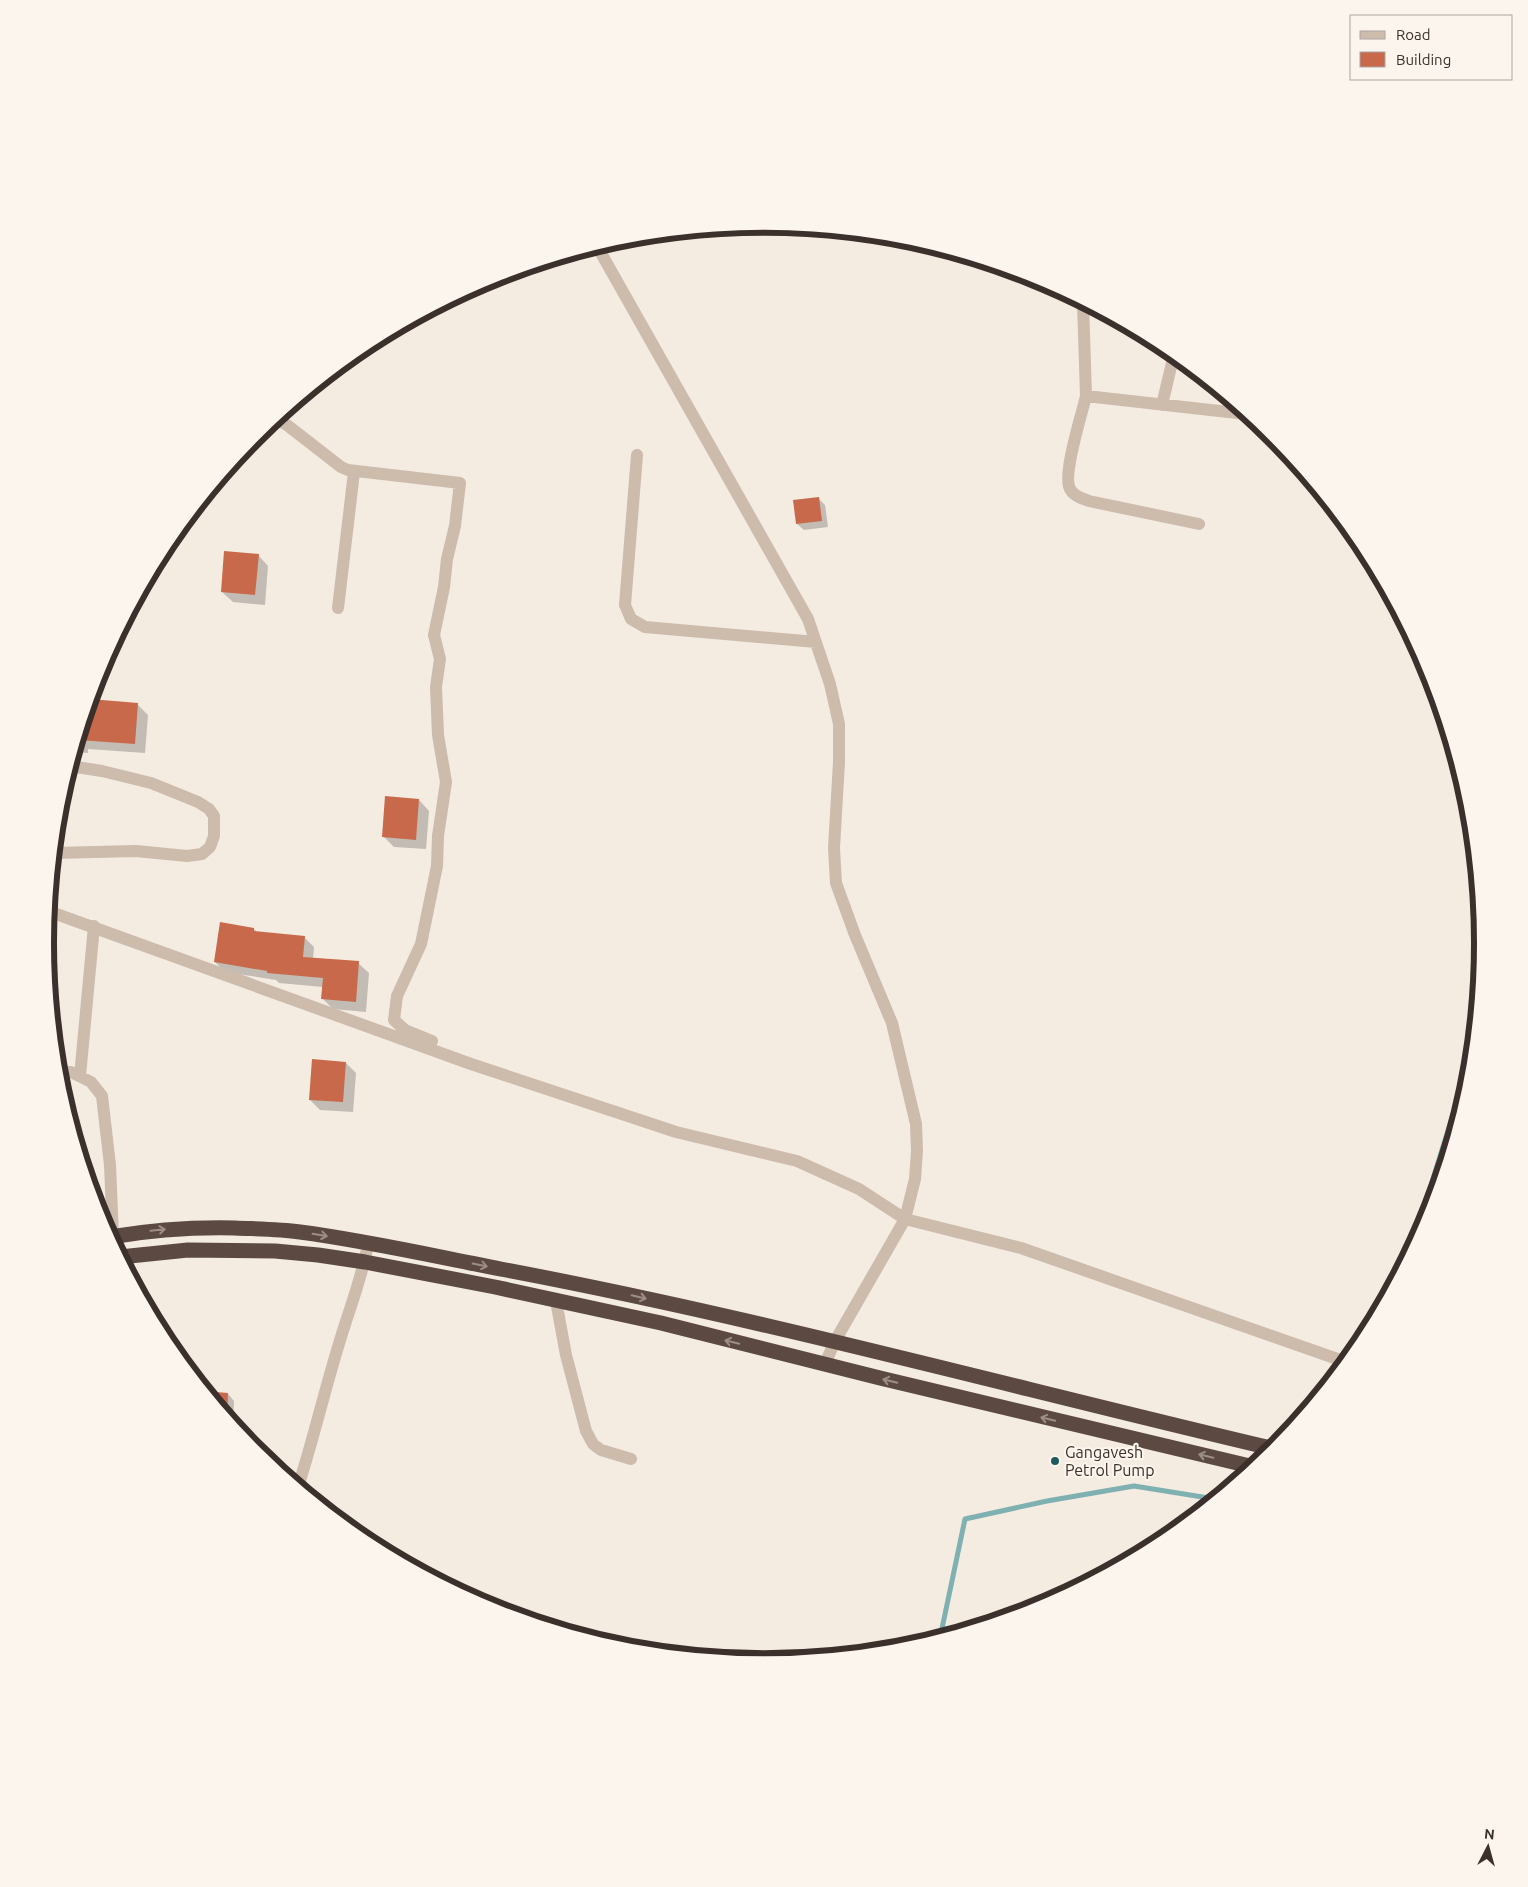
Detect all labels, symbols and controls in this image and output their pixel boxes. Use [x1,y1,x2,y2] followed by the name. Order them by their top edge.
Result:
[1350,15,1513,80] legend
[1396,26,1431,43] text: Road
[1396,51,1451,68] text: Building
[150,1225,166,1235] one-way arrow
[312,1230,328,1240] one-way arrow
[471,1261,487,1270] one-way arrow
[631,1292,647,1302] one-way arrow
[725,1337,741,1346] one-way arrow
[883,1376,899,1385] one-way arrow
[1041,1414,1057,1423] one-way arrow
[1065,1443,1155,1479] place label: Gangavesh Petrol Pump
[1199,1451,1215,1461] one-way arrow
[1049,1455,1061,1467] marker: Gangavesh Petrol Pump
[1463,1822,1513,1872] north arrow
[1483,1826,1495,1843] text: N

